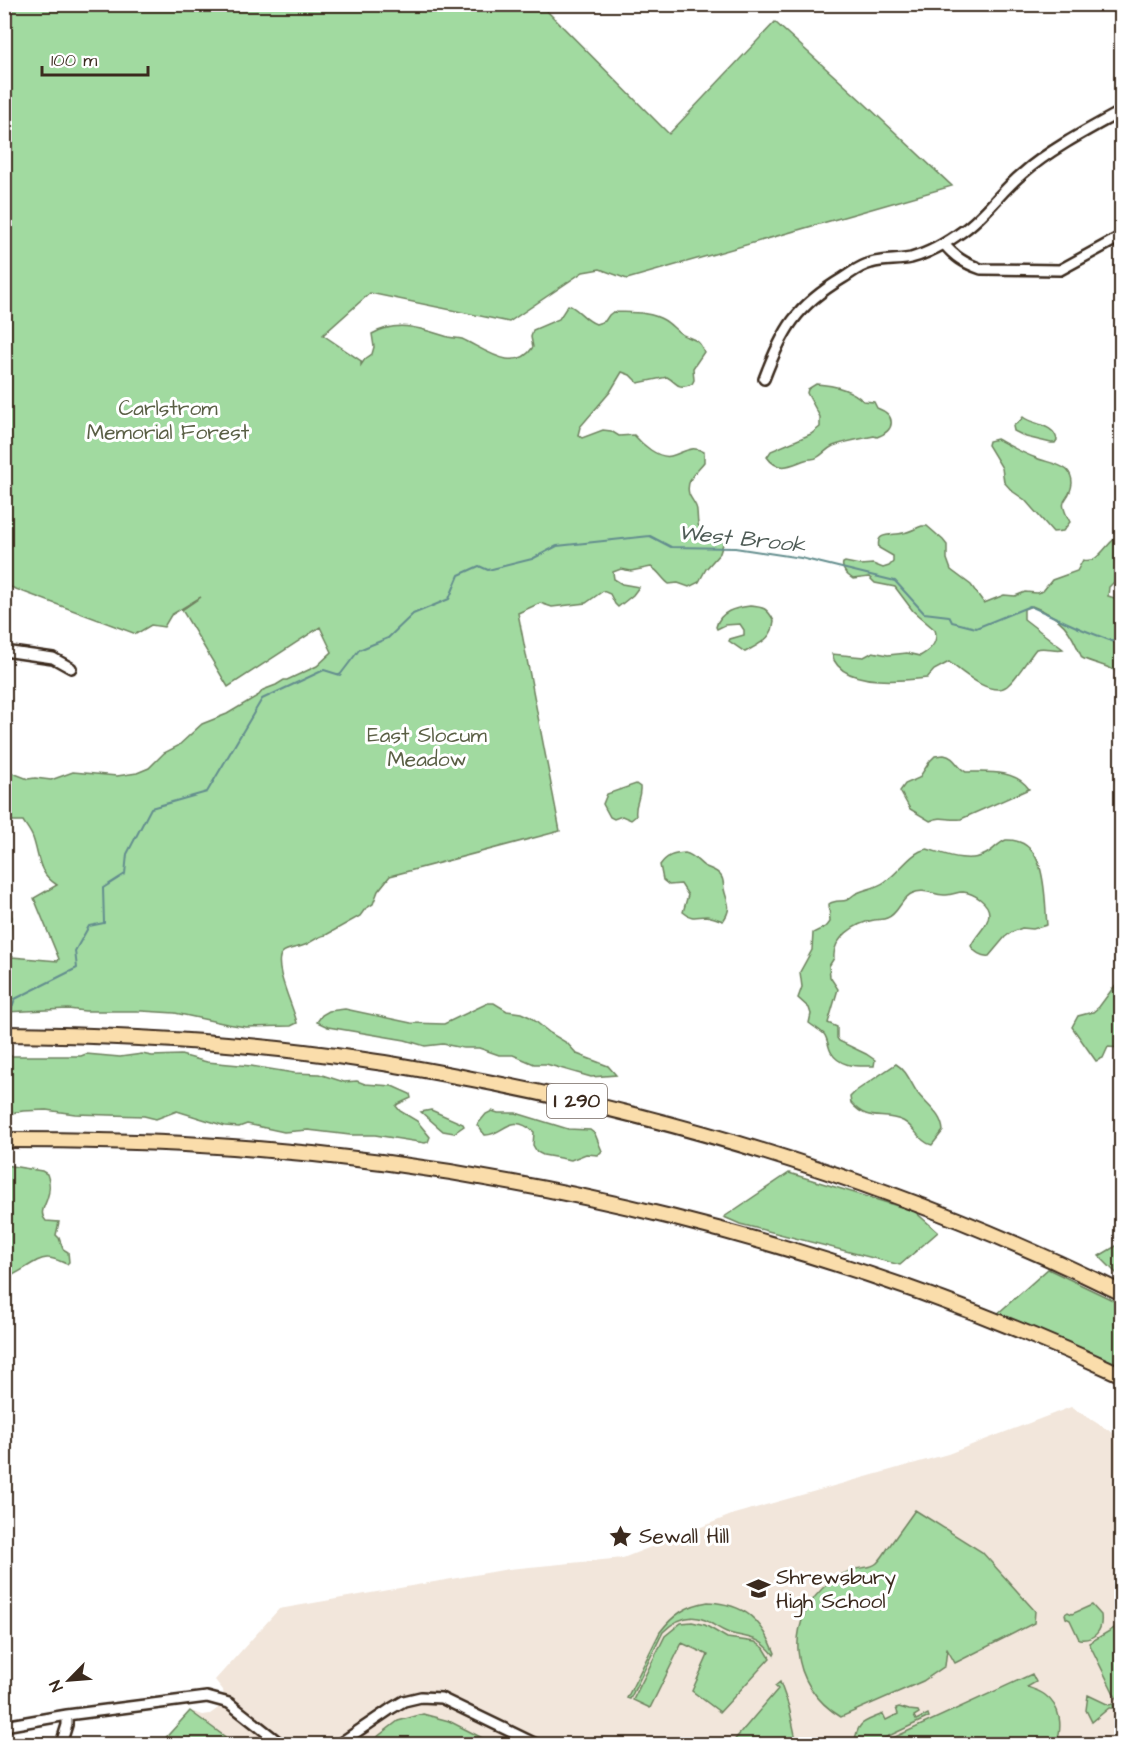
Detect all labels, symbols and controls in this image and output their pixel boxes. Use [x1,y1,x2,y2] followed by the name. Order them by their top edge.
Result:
[42,39,148,77] scale bar
[51,48,97,73] text: 100 m
[87,394,250,447] park label: Carlstrom Memorial Forest
[677,517,807,561] water label: West Brook
[367,721,487,774] park label: East Slocum Meadow
[547,1084,607,1118] road number: I 290
[639,1522,729,1551] place label: Sewall Hill
[608,1523,634,1549] place icon: Sewall Hill
[776,1563,896,1618] place label: Shrewsbury High School
[745,1576,771,1602] school or university icon: Shrewsbury High School
[39,1650,99,1710] north arrow
[44,1677,68,1695] text: N

